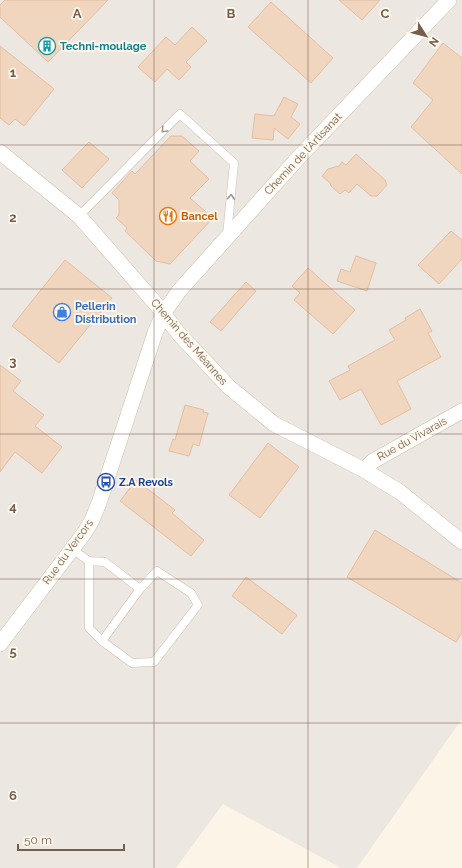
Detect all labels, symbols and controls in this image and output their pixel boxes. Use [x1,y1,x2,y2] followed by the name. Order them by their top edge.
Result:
[73,6,82,21] text: A
[227,6,236,21] text: B
[381,6,390,21] text: C
[406,16,446,56] north arrow
[426,34,441,49] text: N
[37,36,57,56] building icon: Techni-moulage
[60,40,147,53] place label: Techni-moulage
[10,65,17,80] text: 1
[262,110,345,198] street label: Chemin de l'Artisanat
[161,125,169,133] one-way arrow
[226,194,235,200] one-way arrow
[158,206,178,226] restaurant icon: Bancel
[9,210,17,225] text: 2
[181,210,218,223] place label: Bancel
[148,296,230,388] street label: Chemin des Méannes
[75,300,137,326] place label: Pellerin Distribution
[52,302,72,322] shop icon: Pellerin Distribution
[9,354,17,369] text: 3
[375,414,449,464] street label: Rue du Vivarais
[96,472,116,492] bus stop icon: Z.A Revols
[119,476,174,489] place label: Z.A Revols
[9,499,17,514] text: 4
[40,517,96,587] street label: Rue du Vercors
[9,644,17,659] text: 5
[9,788,17,803] text: 6
[18,826,124,852] scale bar
[24,833,52,847] text: 50 m

